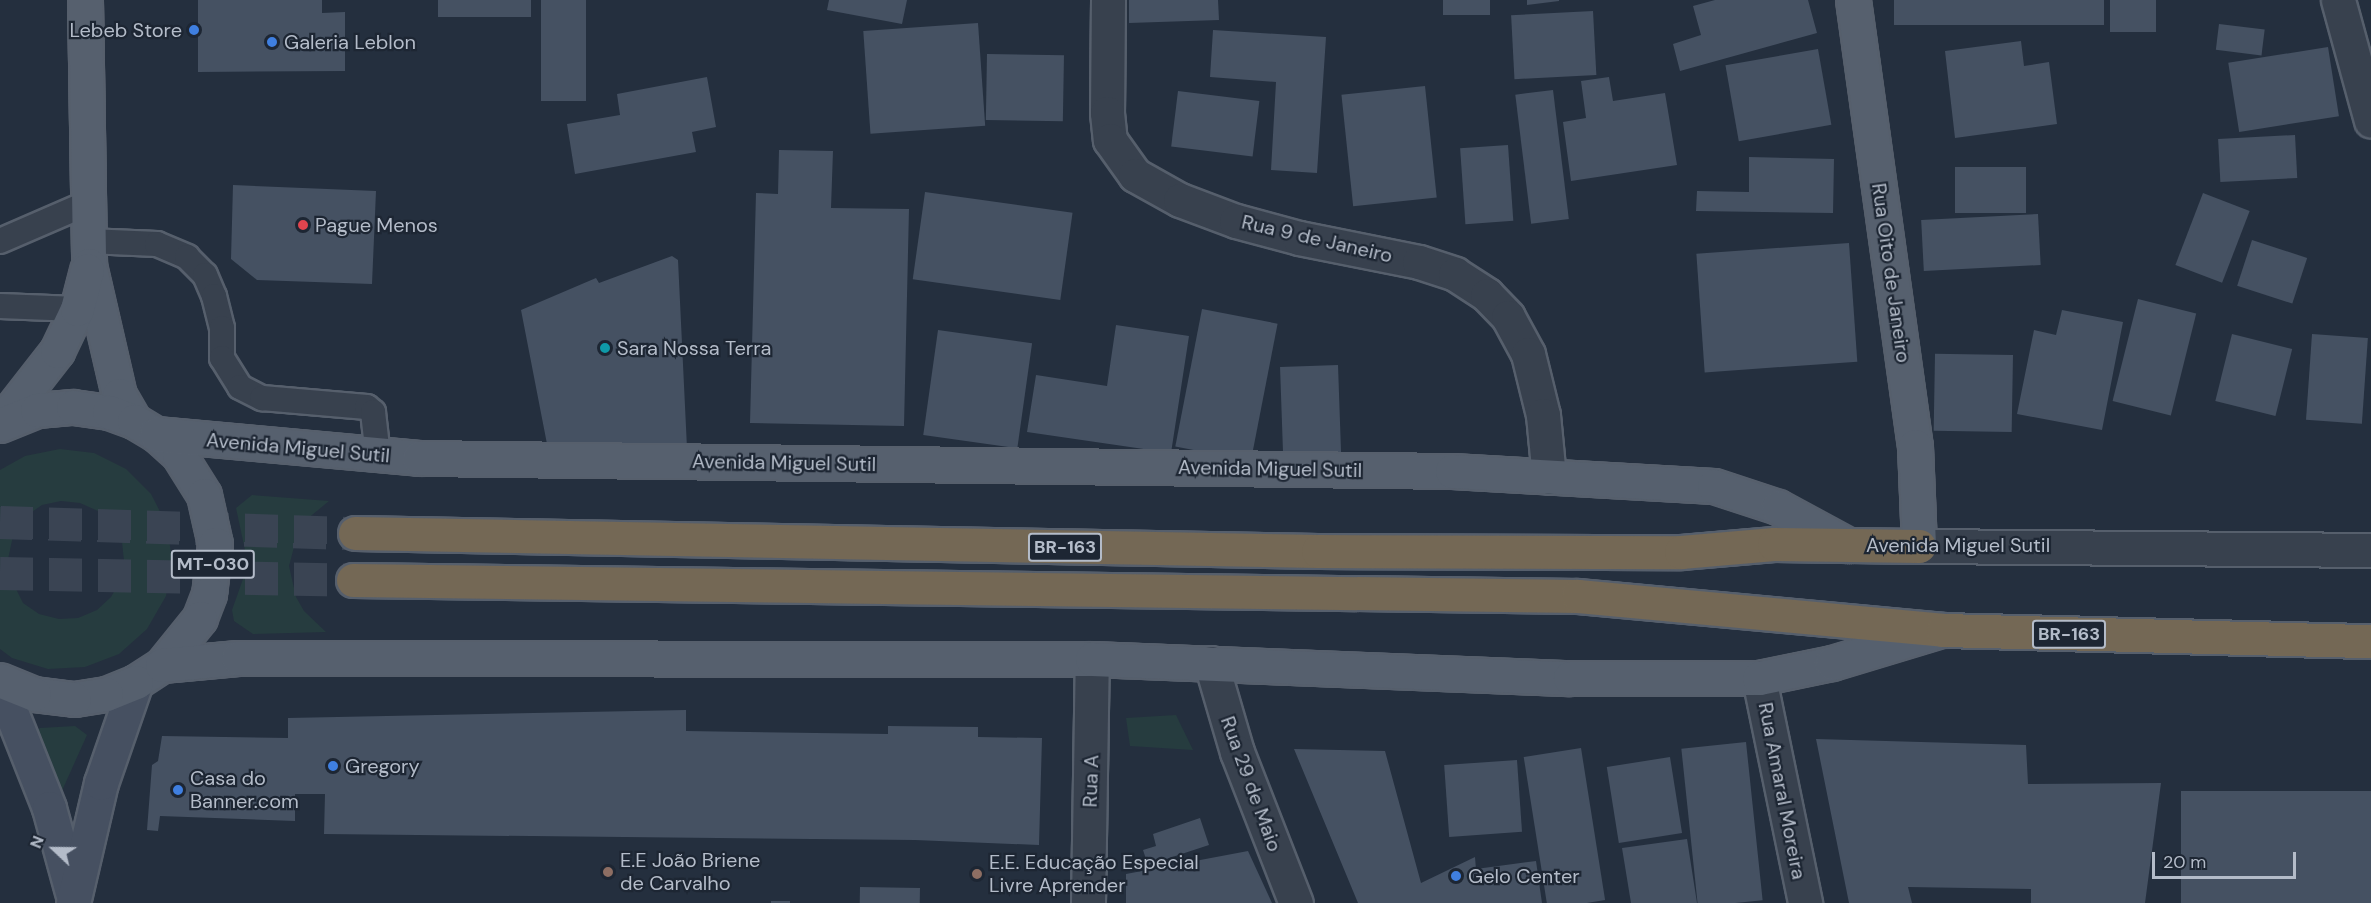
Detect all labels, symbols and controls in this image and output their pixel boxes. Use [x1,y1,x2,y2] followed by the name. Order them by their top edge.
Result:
[69,18,182,42] place label: Lebeb Store
[187,23,201,37] marker: Lebeb Store
[284,30,416,54] place label: Galeria Leblon
[265,35,279,49] marker: Galeria Leblon
[1867,182,1915,364] street label: Rua Oito de Janeiro
[1239,210,1395,268] street label: Rua 9 de Janeiro
[315,213,438,237] place label: Pague Menos
[296,218,310,232] marker: Pague Menos
[617,336,771,360] place label: Sara Nossa Terra
[598,341,612,355] marker: Sara Nossa Terra
[205,428,391,468] street label: Avenida Miguel Sutil
[692,449,876,477] street label: Avenida Miguel Sutil
[1178,455,1362,483] street label: Avenida Miguel Sutil
[1028,532,1102,562] road number: BR-163
[1866,533,2050,557] street label: Avenida Miguel Sutil
[170,549,256,579] road number: MT-030
[2032,619,2106,649] road number: BR-163
[1753,701,1811,881] street label: Rua Amaral Moreira
[1215,713,1287,855] street label: Rua 29 de Maio
[345,754,420,778] place label: Gregory
[1078,754,1104,808] street label: Rua A
[326,759,340,773] marker: Gregory
[190,766,299,813] place label: Casa do Banner.com
[171,783,185,797] marker: Casa do Banner.com
[24,819,84,879] north arrow
[25,833,49,851] text: N
[2155,840,2299,878] scale bar
[620,849,760,896] place label: E.E João Briene de Carvalho
[989,850,1199,897] place label: E.E. Educação Especial Livre Aprender
[2163,850,2206,874] text: 20 m
[1468,864,1580,888] place label: Gelo Center
[601,865,615,879] marker: E.E João Briene de Carvalho
[970,867,984,881] marker: E.E. Educação Especial Livre Aprender
[1449,869,1463,883] marker: Gelo Center

